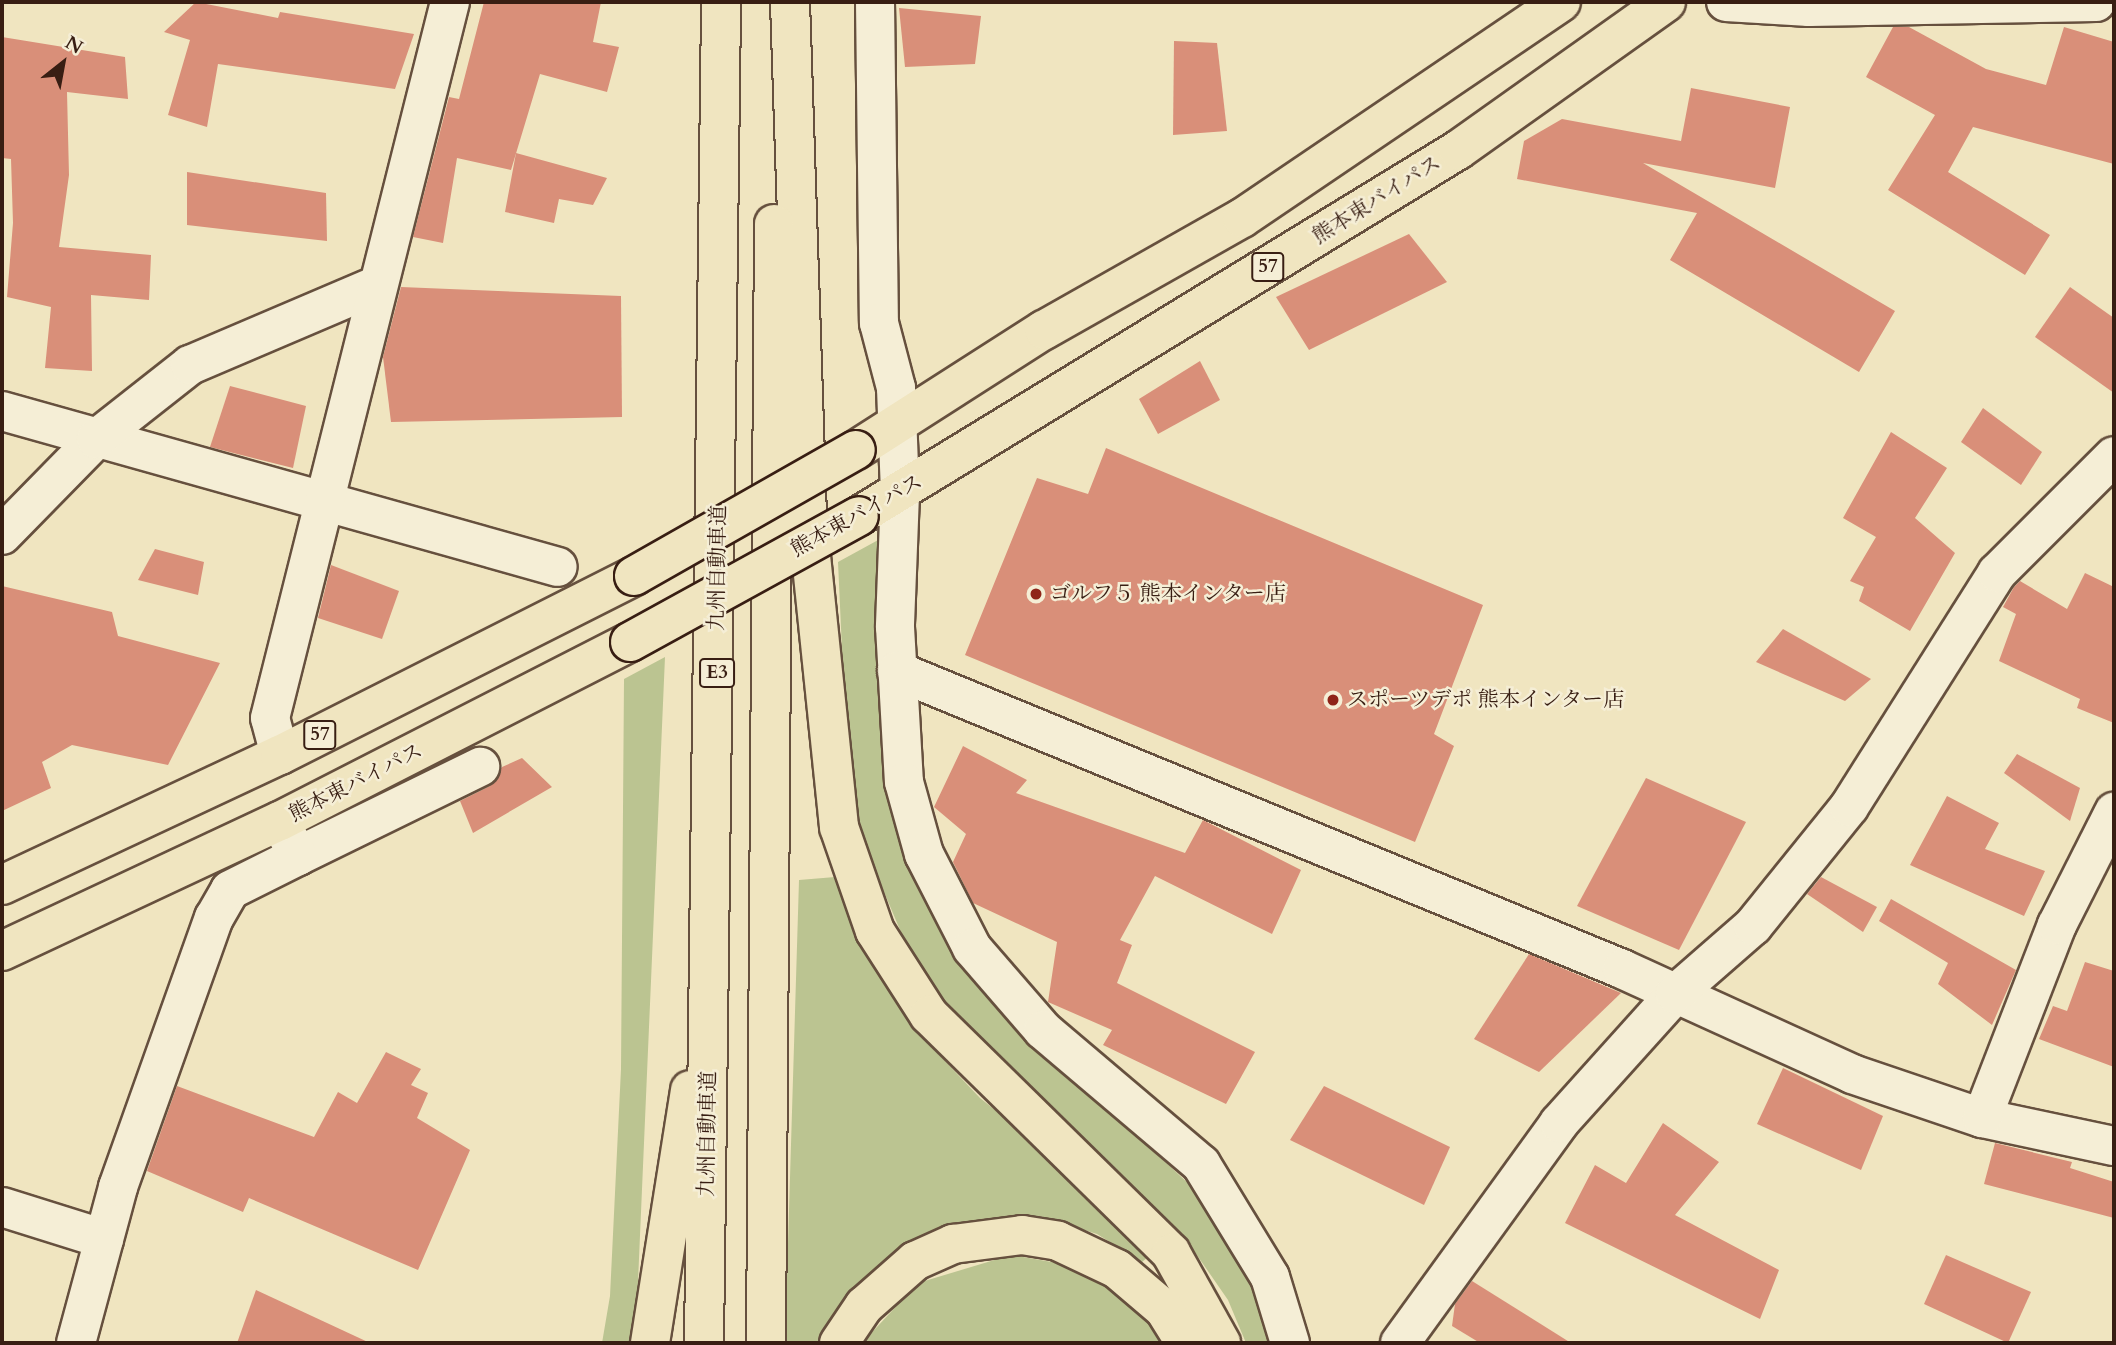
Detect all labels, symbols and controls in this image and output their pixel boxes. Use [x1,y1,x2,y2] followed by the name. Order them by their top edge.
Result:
[28,28,98,98] north arrow
[60,30,88,60] text: N
[1308,150,1446,250] street label: 熊本東バイパス
[1250,252,1286,282] road number: 57
[787,469,927,563] street label: 熊本東バイパス
[704,505,732,631] street label: 九州自動車道
[1050,581,1287,607] place label: ゴルフ５ 熊本インター店
[1028,586,1044,602] marker: ゴルフ５ 熊本インター店
[698,658,736,688] road number: E3
[1347,687,1626,713] place label: スポーツデポ 熊本インター店
[1325,692,1341,708] marker: スポーツデポ 熊本インター店
[302,720,338,750] road number: 57
[285,738,427,828] street label: 熊本東バイパス
[694,1071,722,1197] street label: 九州自動車道

